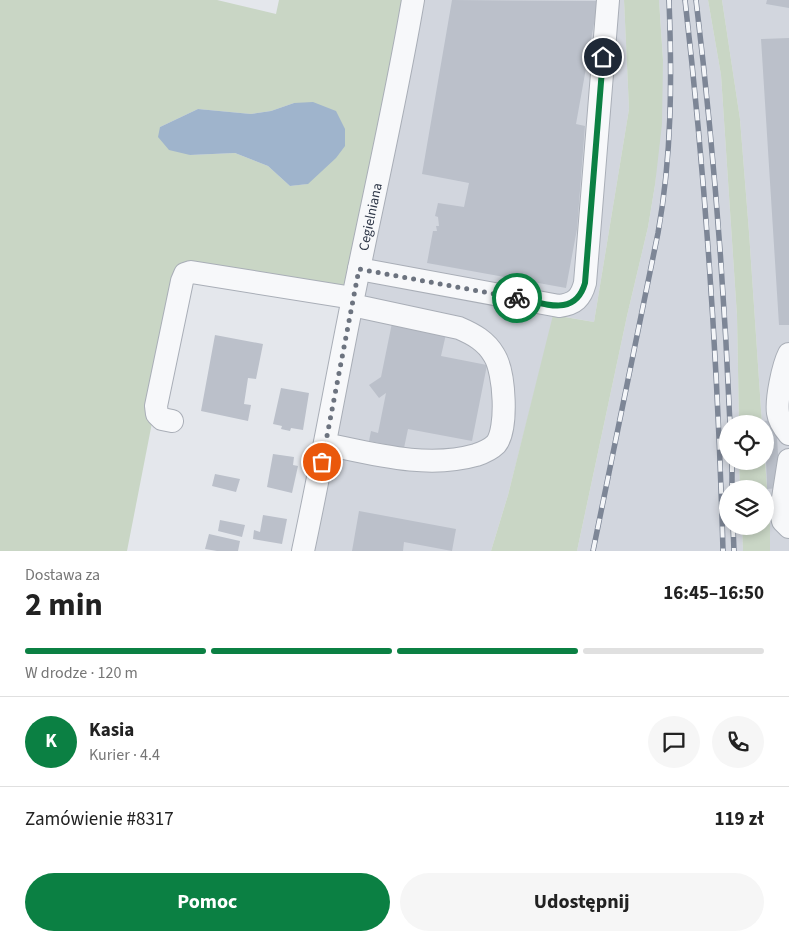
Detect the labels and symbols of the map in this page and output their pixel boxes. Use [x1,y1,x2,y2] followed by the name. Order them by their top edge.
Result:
[582,36,624,78] pin
[354,181,388,253] street label: Cegielniana
[492,273,542,323] courier
[301,441,343,483] pin

